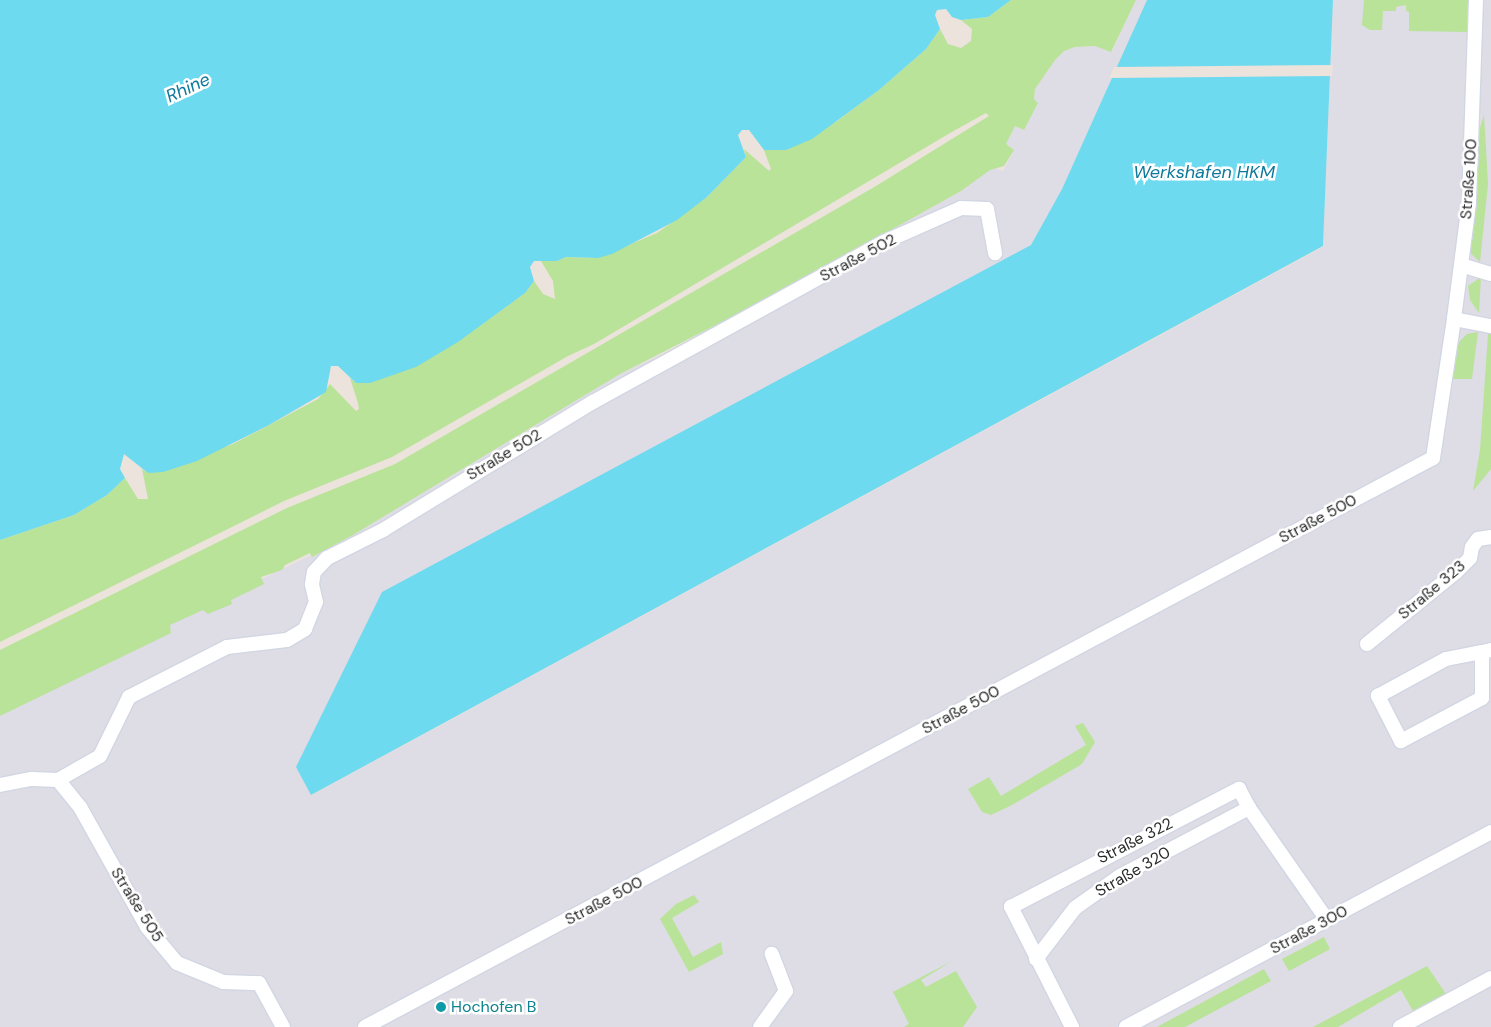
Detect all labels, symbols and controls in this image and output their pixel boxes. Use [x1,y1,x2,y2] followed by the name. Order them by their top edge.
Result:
[163,68,213,108] water label: Rhine
[1457,138,1481,220] street label: Straße 100
[1133,161,1275,183] water label: Werkshafen HKM
[817,230,899,286] street label: Straße 502
[463,425,545,485] street label: Straße 502
[1276,490,1360,548] street label: Straße 500
[1394,556,1470,624] street label: Straße 323
[919,681,1003,739] street label: Straße 500
[1094,814,1176,868] street label: Straße 322
[1092,843,1174,901] street label: Straße 320
[107,864,167,946] street label: Straße 505
[562,872,646,930] street label: Straße 500
[1267,902,1351,958] street label: Straße 300
[451,997,537,1017] place label: Hochofen B
[435,1001,447,1013] marker: Hochofen B

